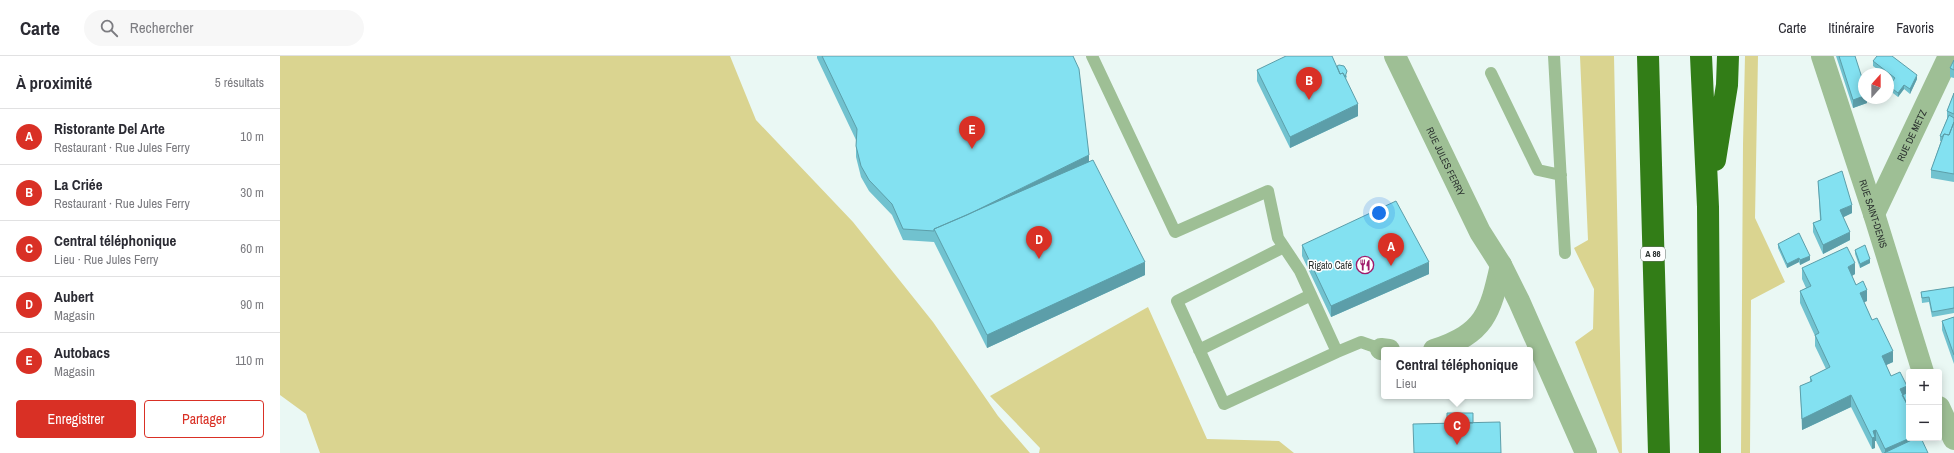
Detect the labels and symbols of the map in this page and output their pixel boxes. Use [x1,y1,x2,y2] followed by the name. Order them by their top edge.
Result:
[1296,67,1322,100] pin: B
[1858,68,1894,104] north arrow
[1894,108,1930,164] street label: RUE DE METZ
[959,116,985,149] pin: E
[1423,125,1468,199] street label: RUE JULES FERRY
[1856,178,1890,250] street label: RUE SAINT-DENIS
[1369,203,1389,223] your location
[1026,226,1052,259] pin: D
[1378,233,1404,266] pin: A
[1641,247,1665,261] road number: A 86
[1355,255,1375,275] restaurant icon: Rigato Café
[1308,259,1352,272] place label: Rigato Café
[1444,412,1470,445] pin: C

